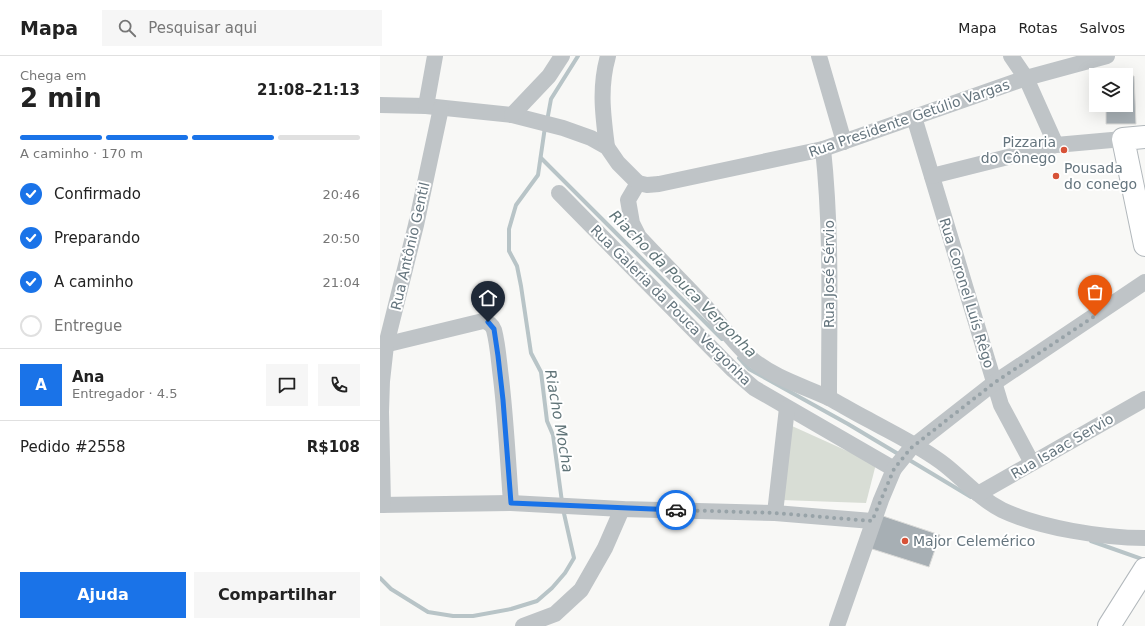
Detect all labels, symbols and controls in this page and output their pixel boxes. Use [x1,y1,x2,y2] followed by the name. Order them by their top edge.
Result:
[102,10,382,46] search box
[20,17,78,39] text: Mapa
[116,17,138,39] icon: search
[148,19,257,37] text: Pesquisar aqui
[958,20,996,36] text: Mapa
[1018,20,1058,36] text: Rotas
[1080,20,1125,36] text: Salvos
[20,68,86,83] text: Chega em
[1089,68,1133,112] map controls
[1089,68,1133,112] button: layers
[806,76,1012,160] street label: Rua Presidente Getúlio Vargas
[257,81,360,99] text: 21:08–21:13
[20,83,102,113] text: 2 min
[981,134,1056,166] place label: Pizzaria do Cônego
[1059,145,1069,155] marker: Pizzaria do Cônego
[20,146,143,161] text: A caminho · 170 m
[1064,160,1137,192] place label: Pousada do conego
[1051,171,1061,181] marker: Pousada do conego
[387,180,433,312] street label: Rua Antônio Gentil
[20,183,42,205] icon: check
[54,185,141,203] text: Confirmado
[323,187,360,202] text: 20:46
[606,207,760,361] water label: Riacho da Pouca Vergonha
[936,216,998,370] street label: Rua Coronel Luís Rêgo
[821,220,837,328] street label: Rua José Sérvio
[588,222,754,388] street label: Rua Galeria da Pouca Vergonha
[20,227,42,249] icon: check
[54,229,140,247] text: Preparando
[323,231,360,246] text: 20:50
[20,271,42,293] icon: check
[54,273,133,291] text: A caminho
[323,275,360,290] text: 21:04
[1078,275,1112,316] pin
[471,281,505,322] pin
[1084,281,1106,303] icon: bag
[477,287,499,309] icon: home
[54,317,122,335] text: Entregue
[266,364,308,406] button: chat
[318,364,360,406] button: phone
[72,368,104,386] text: Ana
[541,368,577,474] water label: Riacho Mocha
[35,376,47,394] text: A
[72,386,177,401] text: Entregador · 4.5
[1008,410,1116,482] street label: Rua Isaac Servio
[20,438,126,456] text: Pedido #2558
[307,438,360,456] text: R$108
[656,490,696,530] courier
[665,499,687,521] icon: car
[913,533,1035,549] place label: Major Celemérico
[900,536,910,546] marker: Major Celemérico
[20,572,186,618] button: Ajuda
[194,572,360,618] button: Compartilhar

